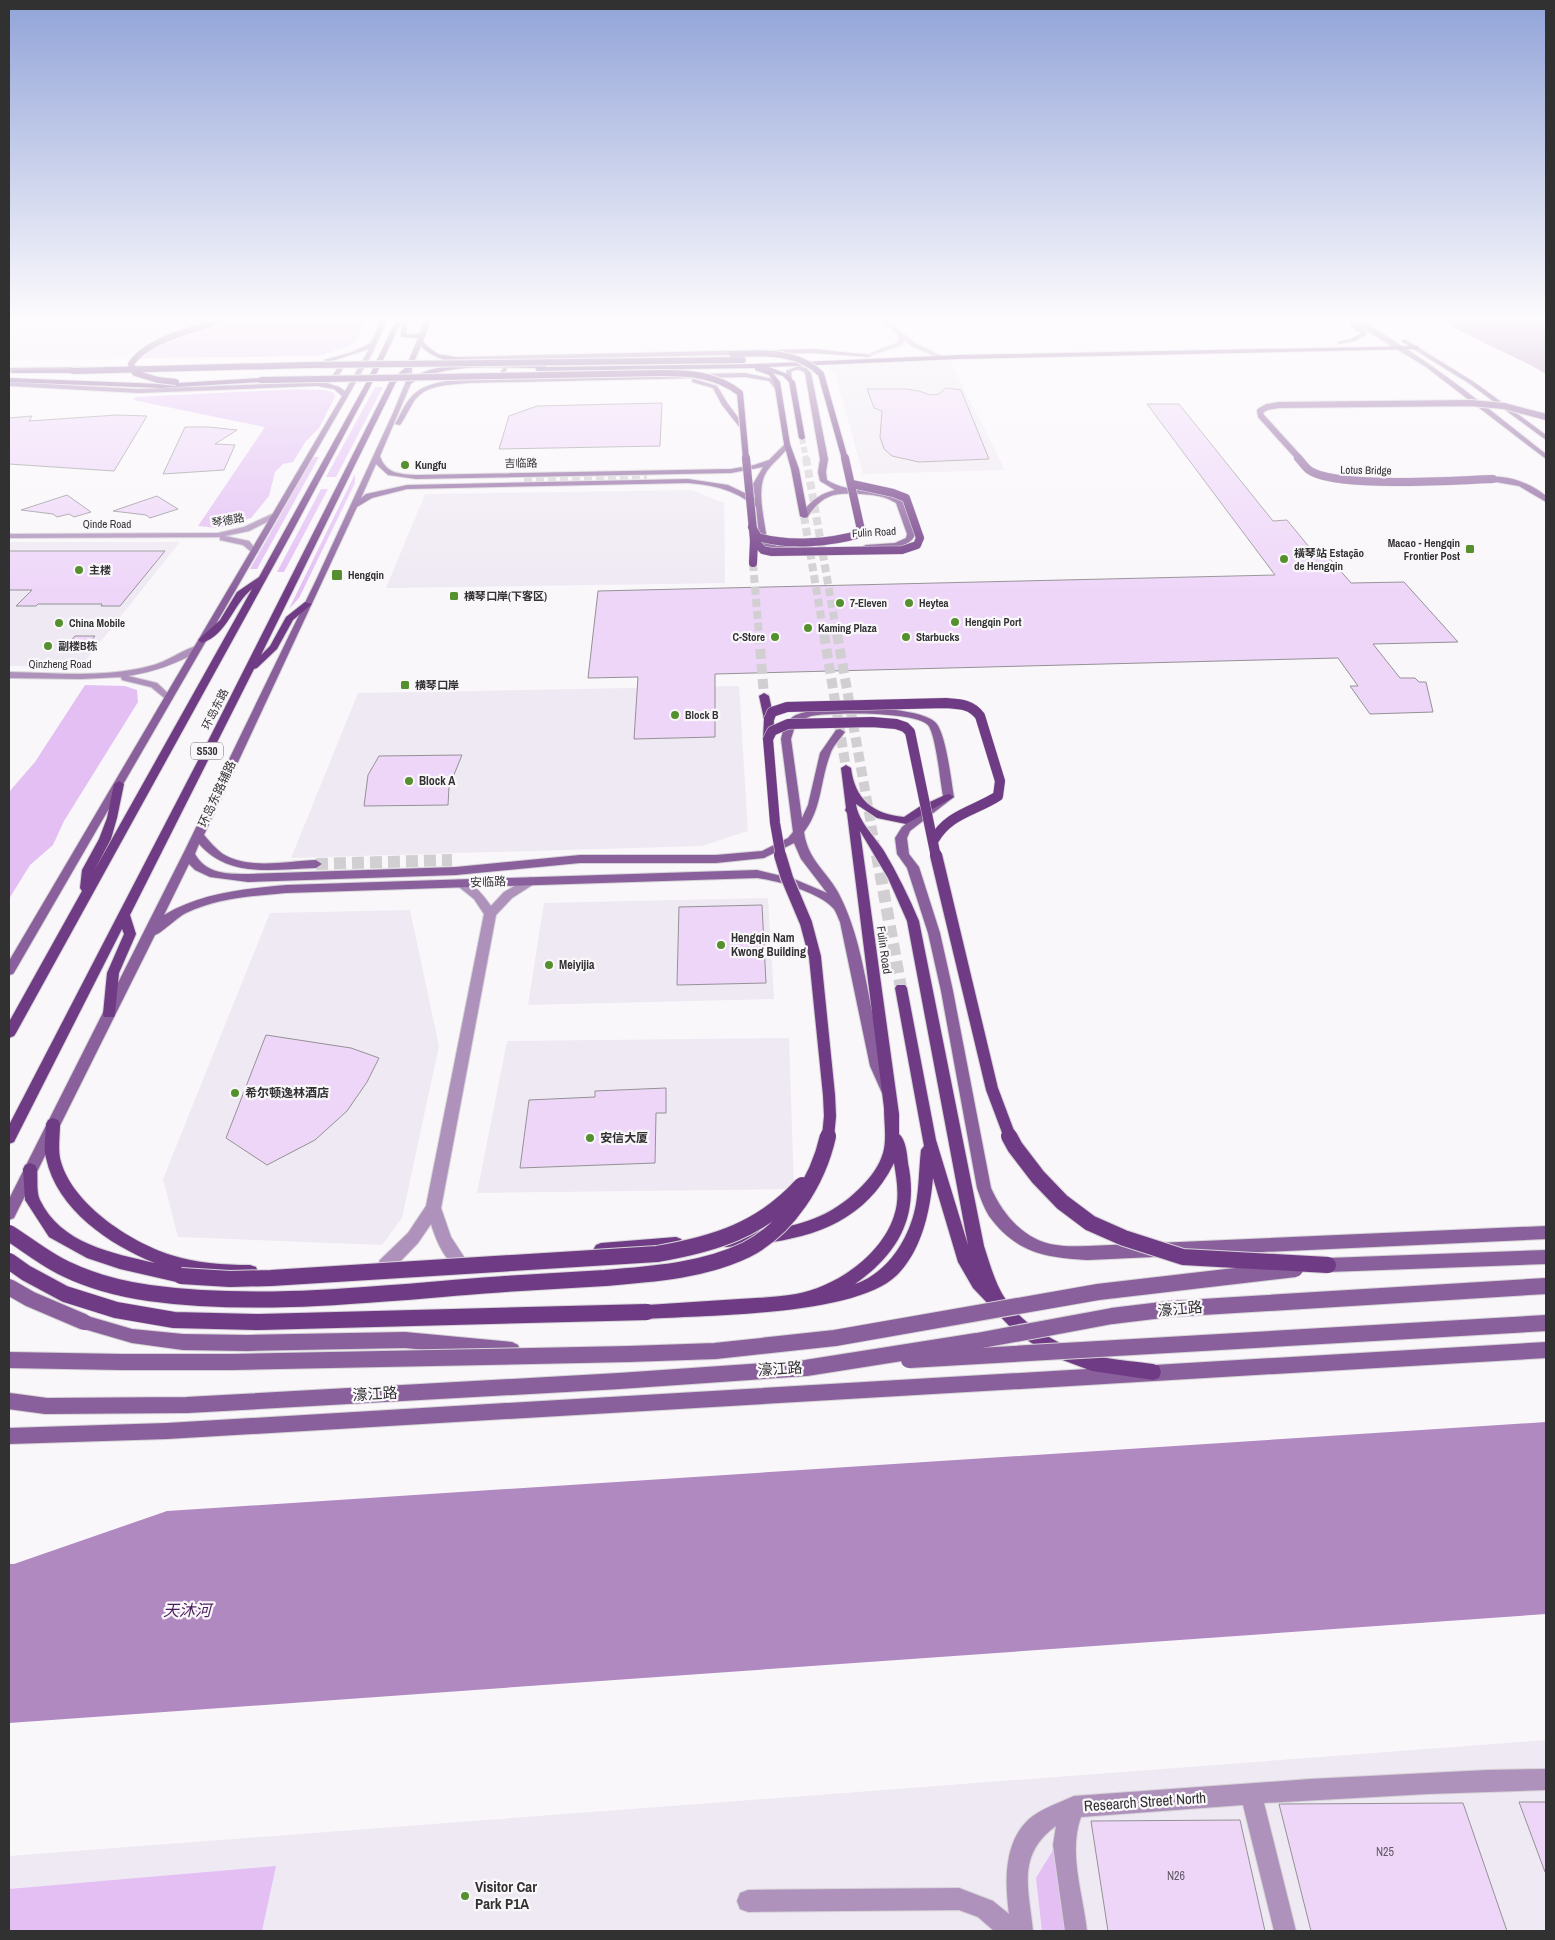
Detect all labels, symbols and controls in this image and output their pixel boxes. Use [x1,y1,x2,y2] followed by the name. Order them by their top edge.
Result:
[504,456,538,470] street label: 吉临路
[415,458,447,472] place label: Kungfu
[399,459,411,471] marker: Kungfu
[1340,463,1392,477] street label: Lotus Bridge
[211,510,245,530] street label: 琴德路
[83,517,131,531] street label: Qinde Road
[852,524,896,540] street label: Fulin Road
[1388,536,1460,563] place label: Macao - Hengqin Frontier Post
[1464,543,1476,555] marker: Macao - Hengqin Frontier Post
[1294,546,1365,573] place label: 橫琴站 Estação de Hengqin
[1278,553,1290,565] marker: 橫琴站 Estação de Hengqin
[89,563,111,577] place label: 主楼
[73,564,85,576] marker: 主楼
[330,568,344,582] marker: Hengqin
[348,568,384,582] place label: Hengqin
[464,589,547,603] place label: 横琴口岸(下客区)
[448,590,460,602] marker: 横琴口岸(下客区)
[850,596,887,610] place label: 7-Eleven
[919,596,949,610] place label: Heytea
[834,597,846,609] marker: 7-Eleven
[903,597,915,609] marker: Heytea
[965,615,1022,629] place label: Hengqin Port
[69,616,125,630] place label: China Mobile
[949,616,961,628] marker: Hengqin Port
[53,617,65,629] marker: China Mobile
[818,621,877,635] place label: Kaming Plaza
[802,622,814,634] marker: Kaming Plaza
[732,630,765,644] place label: C-Store
[916,630,960,644] place label: Starbucks
[769,631,781,643] marker: C-Store
[900,631,912,643] marker: Starbucks
[58,639,98,653] place label: 副楼B栋
[42,640,54,652] marker: 副楼B栋
[28,657,92,671] street label: Qinzheng Road
[415,678,459,692] place label: 横琴口岸
[399,679,411,691] marker: 横琴口岸
[199,686,231,732] street label: 环岛东路
[685,708,719,722] place label: Block B
[669,709,681,721] marker: Block B
[191,742,223,759] road number: S530
[195,758,239,830] street label: 环岛东路辅路
[419,773,456,789] place label: Block A
[403,775,415,787] marker: Block A
[470,873,506,891] street label: 安临路
[873,925,895,975] street label: Fulin Road
[731,930,806,960] place label: Hengqin Nam Kwong Building
[715,939,727,951] marker: Hengqin Nam Kwong Building
[559,957,595,973] place label: Meiyijia
[543,959,555,971] marker: Meiyijia
[245,1085,329,1101] place label: 希尔顿逸林酒店
[229,1087,241,1099] marker: 希尔顿逸林酒店
[600,1130,648,1146] place label: 安信大厦
[584,1132,596,1144] marker: 安信大厦
[1157,1296,1203,1321] street label: 濠江路
[757,1356,803,1381] street label: 濠江路
[352,1382,398,1405] street label: 濠江路
[163,1599,214,1621] water label: 天沐河
[1083,1787,1207,1816] street label: Research Street North
[1376,1844,1395,1860] house number: N25
[1167,1868,1185,1884] house number: N26
[475,1876,537,1914] place label: Visitor Car Park P1A
[459,1890,471,1902] marker: Visitor Car Park P1A

